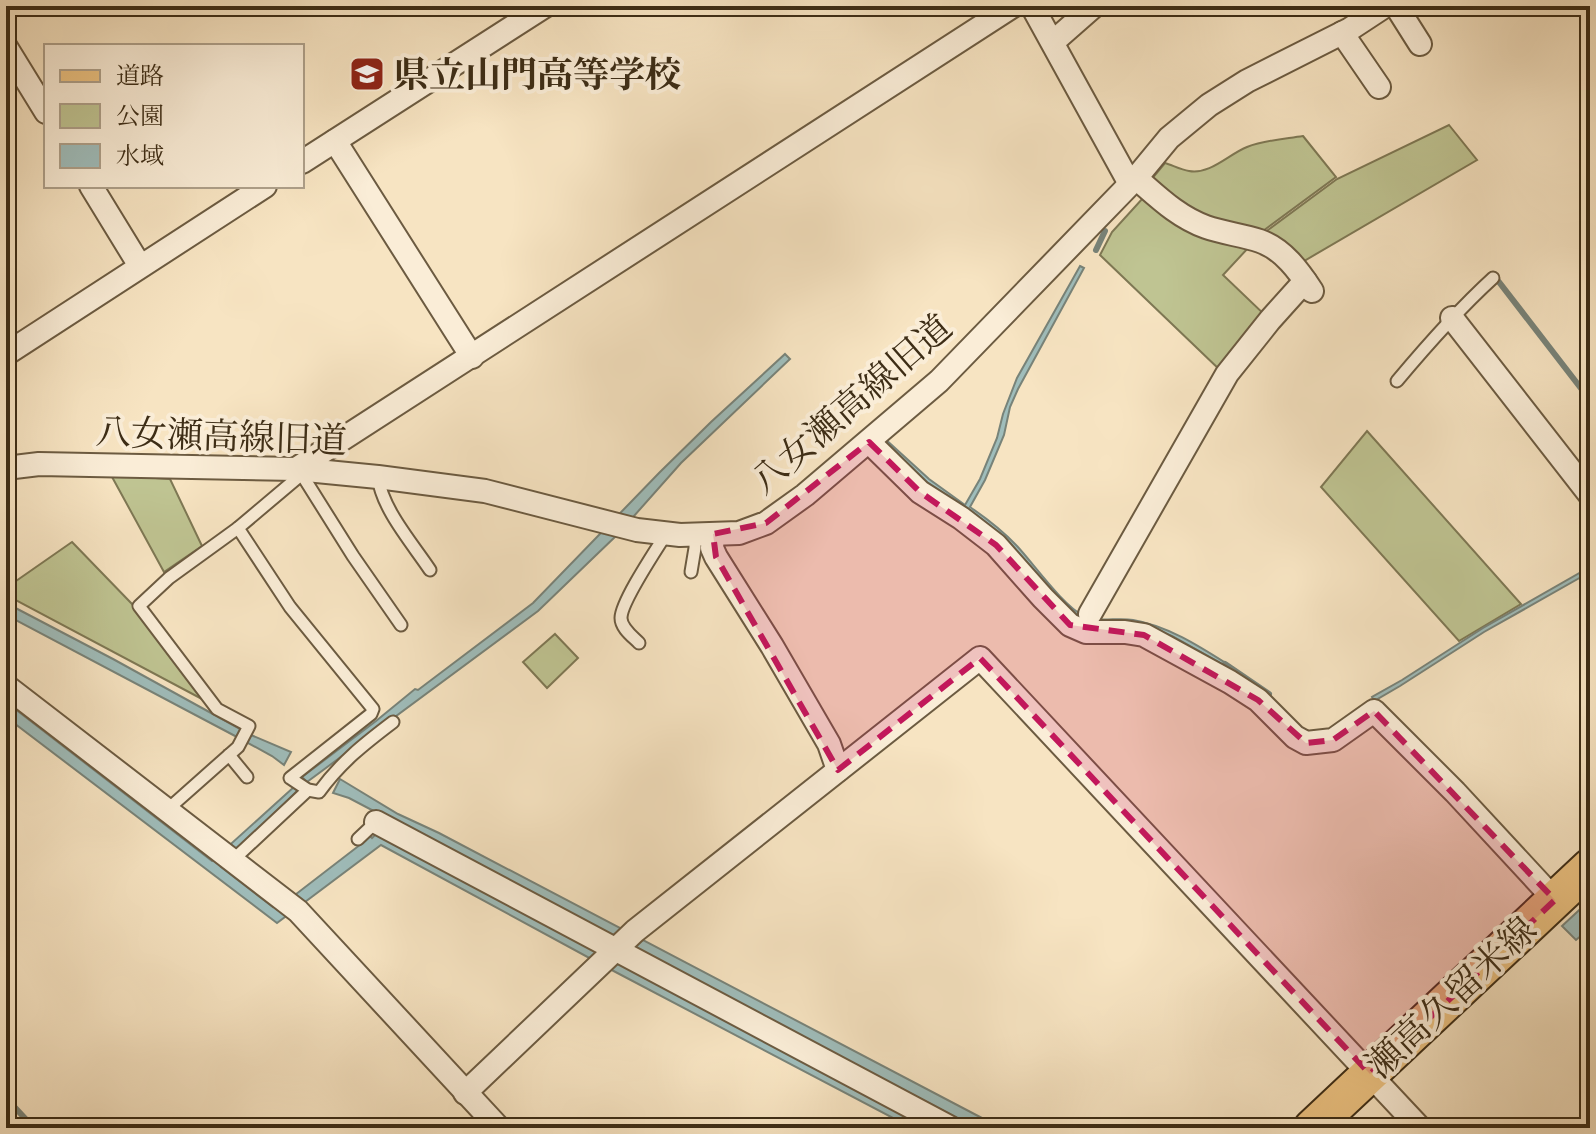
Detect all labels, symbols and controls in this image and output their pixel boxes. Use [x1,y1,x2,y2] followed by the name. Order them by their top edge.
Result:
[44,44,304,188] legend
[393,51,681,98] place label: 県立山門高等学校
[348,55,386,93] school or university icon: 県立山門高等学校
[116,60,164,91] text: 道路
[116,100,164,131] text: 公園
[116,140,164,171] text: 水域
[740,304,962,504] street label: 八女瀬高線旧道
[94,408,348,464] street label: 八女瀬高線旧道
[1356,906,1546,1088] street label: 瀬高久留米線

